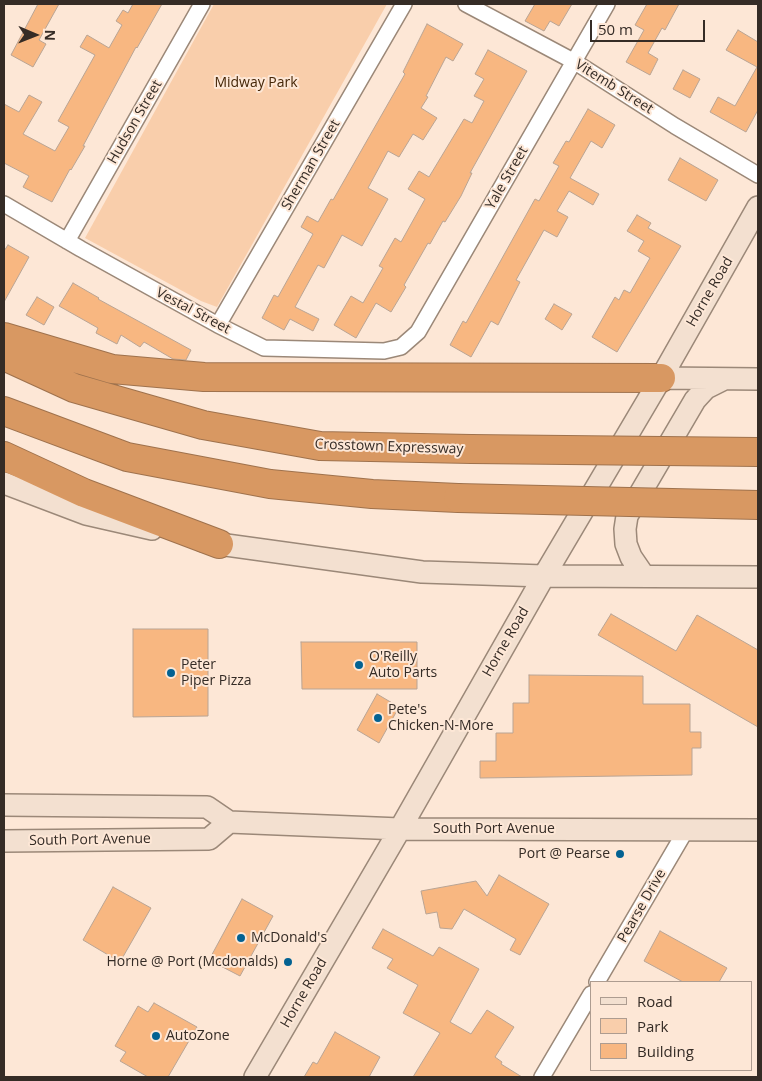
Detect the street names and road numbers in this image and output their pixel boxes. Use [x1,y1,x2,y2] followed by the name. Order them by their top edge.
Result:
[572,56,656,118] street label: Vitemb Street
[104,77,166,167] street label: Hudson Street
[278,117,344,213] street label: Sherman Street
[482,144,532,212] street label: Yale Street
[683,254,737,330] street label: Horne Road
[153,284,233,338] street label: Vestal Street
[314,436,464,458] street label: Crosstown Expressway
[479,604,533,680] street label: Horne Road
[433,821,555,837] street label: South Port Avenue
[29,831,151,849] street label: South Port Avenue
[614,866,670,946] street label: Pearse Drive
[277,955,331,1031] street label: Horne Road

